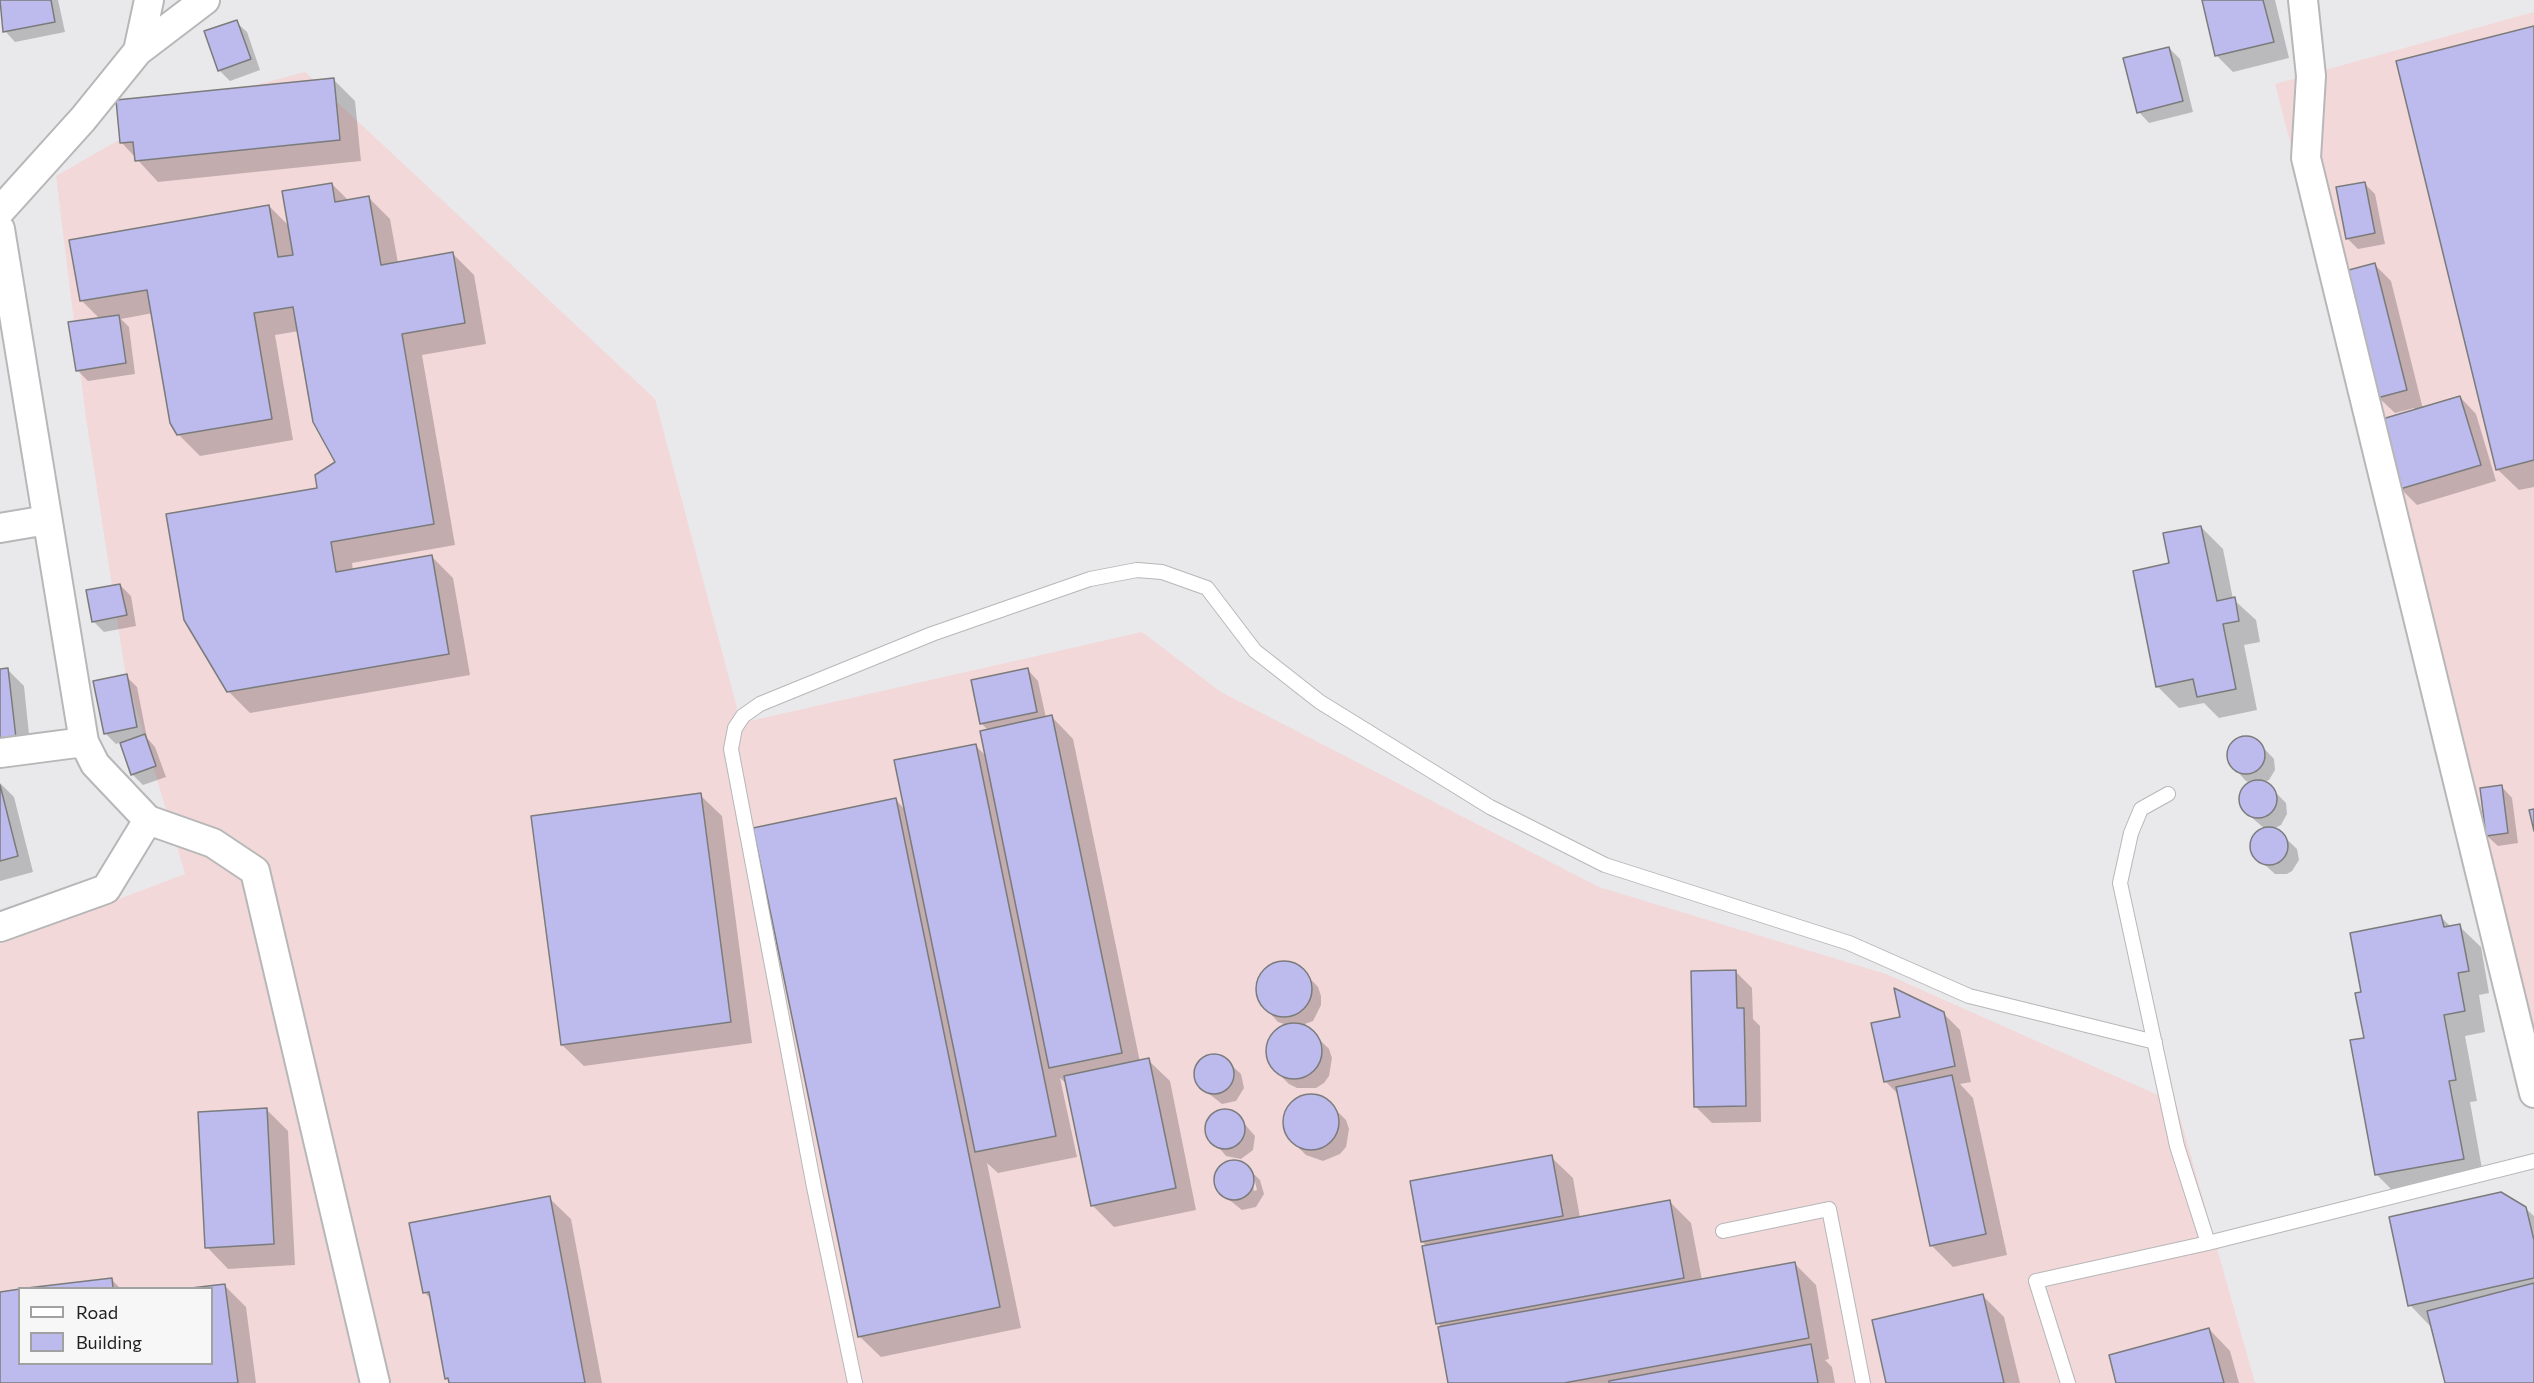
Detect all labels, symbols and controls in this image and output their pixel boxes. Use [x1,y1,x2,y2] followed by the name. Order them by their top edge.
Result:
[18,1287,213,1365] legend
[76,1301,118,1323] text: Road
[76,1331,142,1353] text: Building

